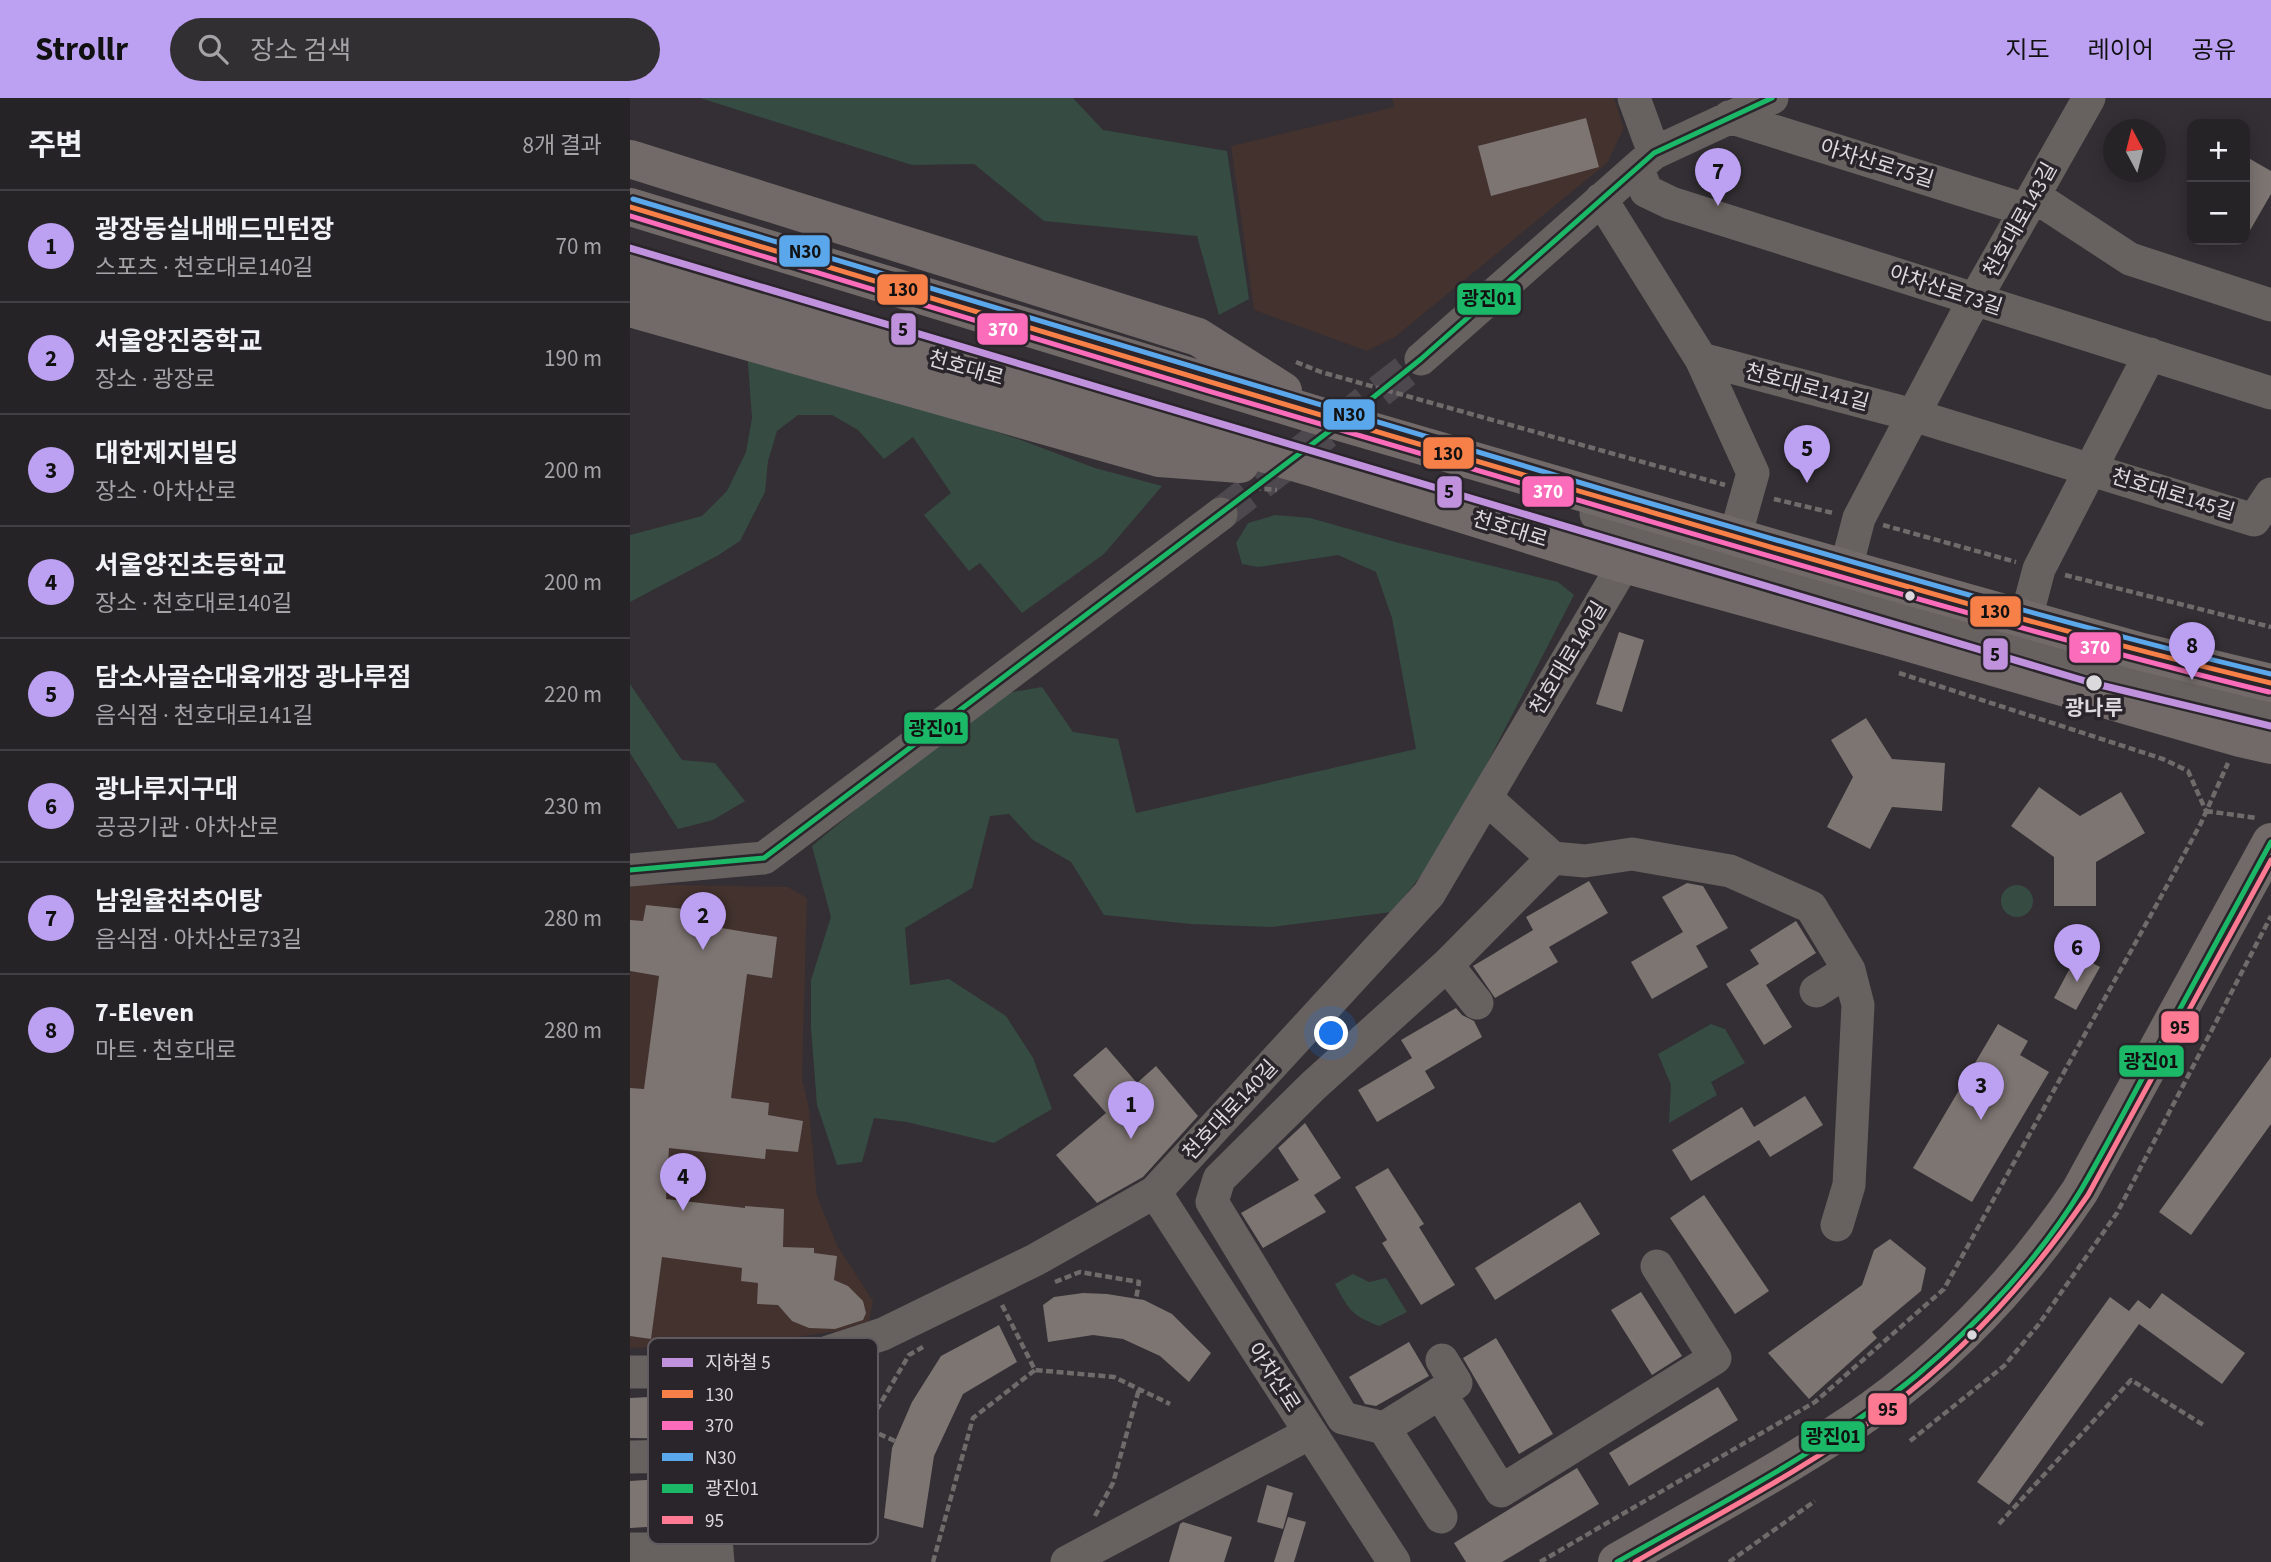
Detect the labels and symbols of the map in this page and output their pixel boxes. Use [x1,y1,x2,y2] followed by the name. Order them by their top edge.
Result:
[2103,119,2166,182] north arrow
[1816,131,1938,195] street label: 아차산로75길
[1695,148,1741,206] pin: 7
[1976,157,2064,283] street label: 천호대로143길
[778,234,831,268] line badge: N30
[789,239,821,266] text: N30
[1885,258,2007,322] street label: 아차산로73길
[876,273,929,306] line badge: 130
[888,277,918,304] text: 130
[1456,282,1522,316] line badge: 광진01
[1461,286,1517,313] text: 광진01
[890,312,917,346] line badge: 5
[976,312,1029,346] line badge: 370
[898,317,908,344] text: 5
[988,317,1018,344] text: 370
[925,343,1007,393] street label: 천호대로
[1741,356,1873,418] street label: 천호대로141길
[1322,398,1376,431] line badge: N30
[1333,402,1365,429] text: N30
[1784,425,1830,483] pin: 5
[1422,436,1475,470] line badge: 130
[1433,441,1463,468] text: 130
[2107,461,2239,527] street label: 천호대로145길
[1436,475,1463,509] line badge: 5
[1521,475,1575,508] line badge: 370
[1444,479,1454,506] text: 5
[1533,479,1563,506] text: 370
[1469,503,1551,555] street label: 천호대로
[1903,589,1917,603] unlabelled marker
[1522,595,1614,721] street label: 천호대로140길
[1969,595,2022,628] line badge: 130
[1980,599,2010,626] text: 130
[2169,622,2215,680] pin: 8
[2068,631,2122,664] line badge: 370
[2080,635,2110,662] text: 370
[1982,637,2009,671] line badge: 5
[1990,642,2000,669] text: 5
[2084,673,2104,693] marker: 광나루
[2065,693,2123,723] place label: 광나루
[903,711,969,745] line badge: 광진01
[908,716,964,743] text: 광진01
[680,892,726,950] pin: 2
[2054,924,2100,982] pin: 6
[2160,1010,2200,1044] line badge: 95
[2170,1015,2190,1042] text: 95
[1314,1016,1348,1050] your location
[2118,1044,2185,1078] line badge: 광진01
[2123,1049,2179,1076] text: 광진01
[1175,1053,1285,1167] street label: 천호대로140길
[1958,1062,2004,1120] pin: 3
[1108,1081,1154,1139] pin: 1
[660,1153,706,1211] pin: 4
[1965,1328,1979,1342] unlabelled marker
[1240,1336,1308,1418] street label: 아차산로
[648,1338,878,1544] legend
[705,1350,771,1377] text: 지하철 5
[705,1382,733,1409] text: 130
[1867,1392,1908,1426] line badge: 95
[1878,1397,1898,1424] text: 95
[705,1413,733,1440] text: 370
[1800,1420,1866,1453] line badge: 광진01
[1805,1424,1861,1451] text: 광진01
[705,1445,736,1472] text: N30
[705,1476,759,1503] text: 광진01
[705,1508,724,1535] text: 95

